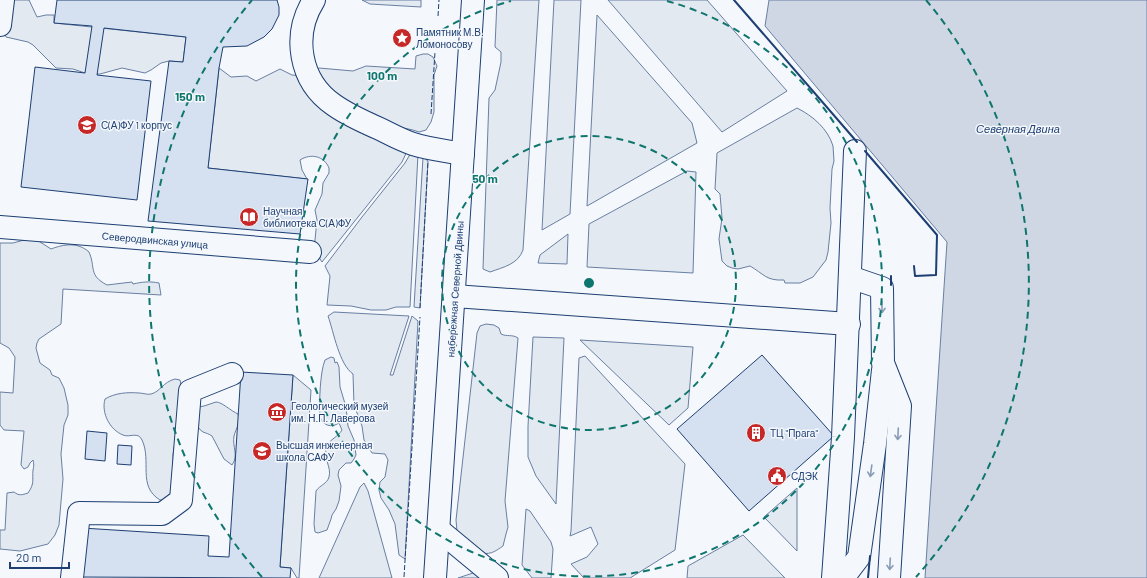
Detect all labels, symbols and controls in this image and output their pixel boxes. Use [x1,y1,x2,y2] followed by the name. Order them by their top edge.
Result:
[416,26,484,50] place label: Памятник М.В. Ломоносову
[391,27,413,49] place icon: Памятник М.В. Ломоносову
[367,68,397,82] text: 100 m
[175,89,205,103] text: 150 m
[76,114,98,136] school or university icon: С(А)ФУ 1 корпус
[101,119,172,131] place label: С(А)ФУ 1 корпус
[976,122,1060,135] water label: Северная Двина
[472,171,498,185] text: 50 m
[263,205,352,229] place label: Научная библиотека С(А)ФУ
[238,206,260,228] library icon: Научная библиотека С(А)ФУ
[444,220,466,358] street label: набережная Северной Двины
[101,229,209,251] street label: Северодвинская улица
[582,276,596,290] centre of rings
[878,300,886,313] one-way arrow
[291,400,388,424] place label: Геологический музей им. Н.П. Лаверова
[266,401,288,423] museum icon: Геологический музей им. Н.П. Лаверова
[745,422,767,444] building icon: ТЦ "Прага"
[770,427,818,439] place label: ТЦ "Прага"
[895,427,902,440] one-way arrow
[276,439,372,463] place label: Высшая инженерная школа САФУ
[251,440,273,462] school or university icon: Высшая инженерная школа САФУ
[867,464,875,477] one-way arrow
[766,465,788,487] public building icon: СДЭК
[791,470,818,482] place label: СДЭК
[10,544,69,570] scale bar
[16,550,42,564] text: 20 m
[887,557,894,570] one-way arrow

